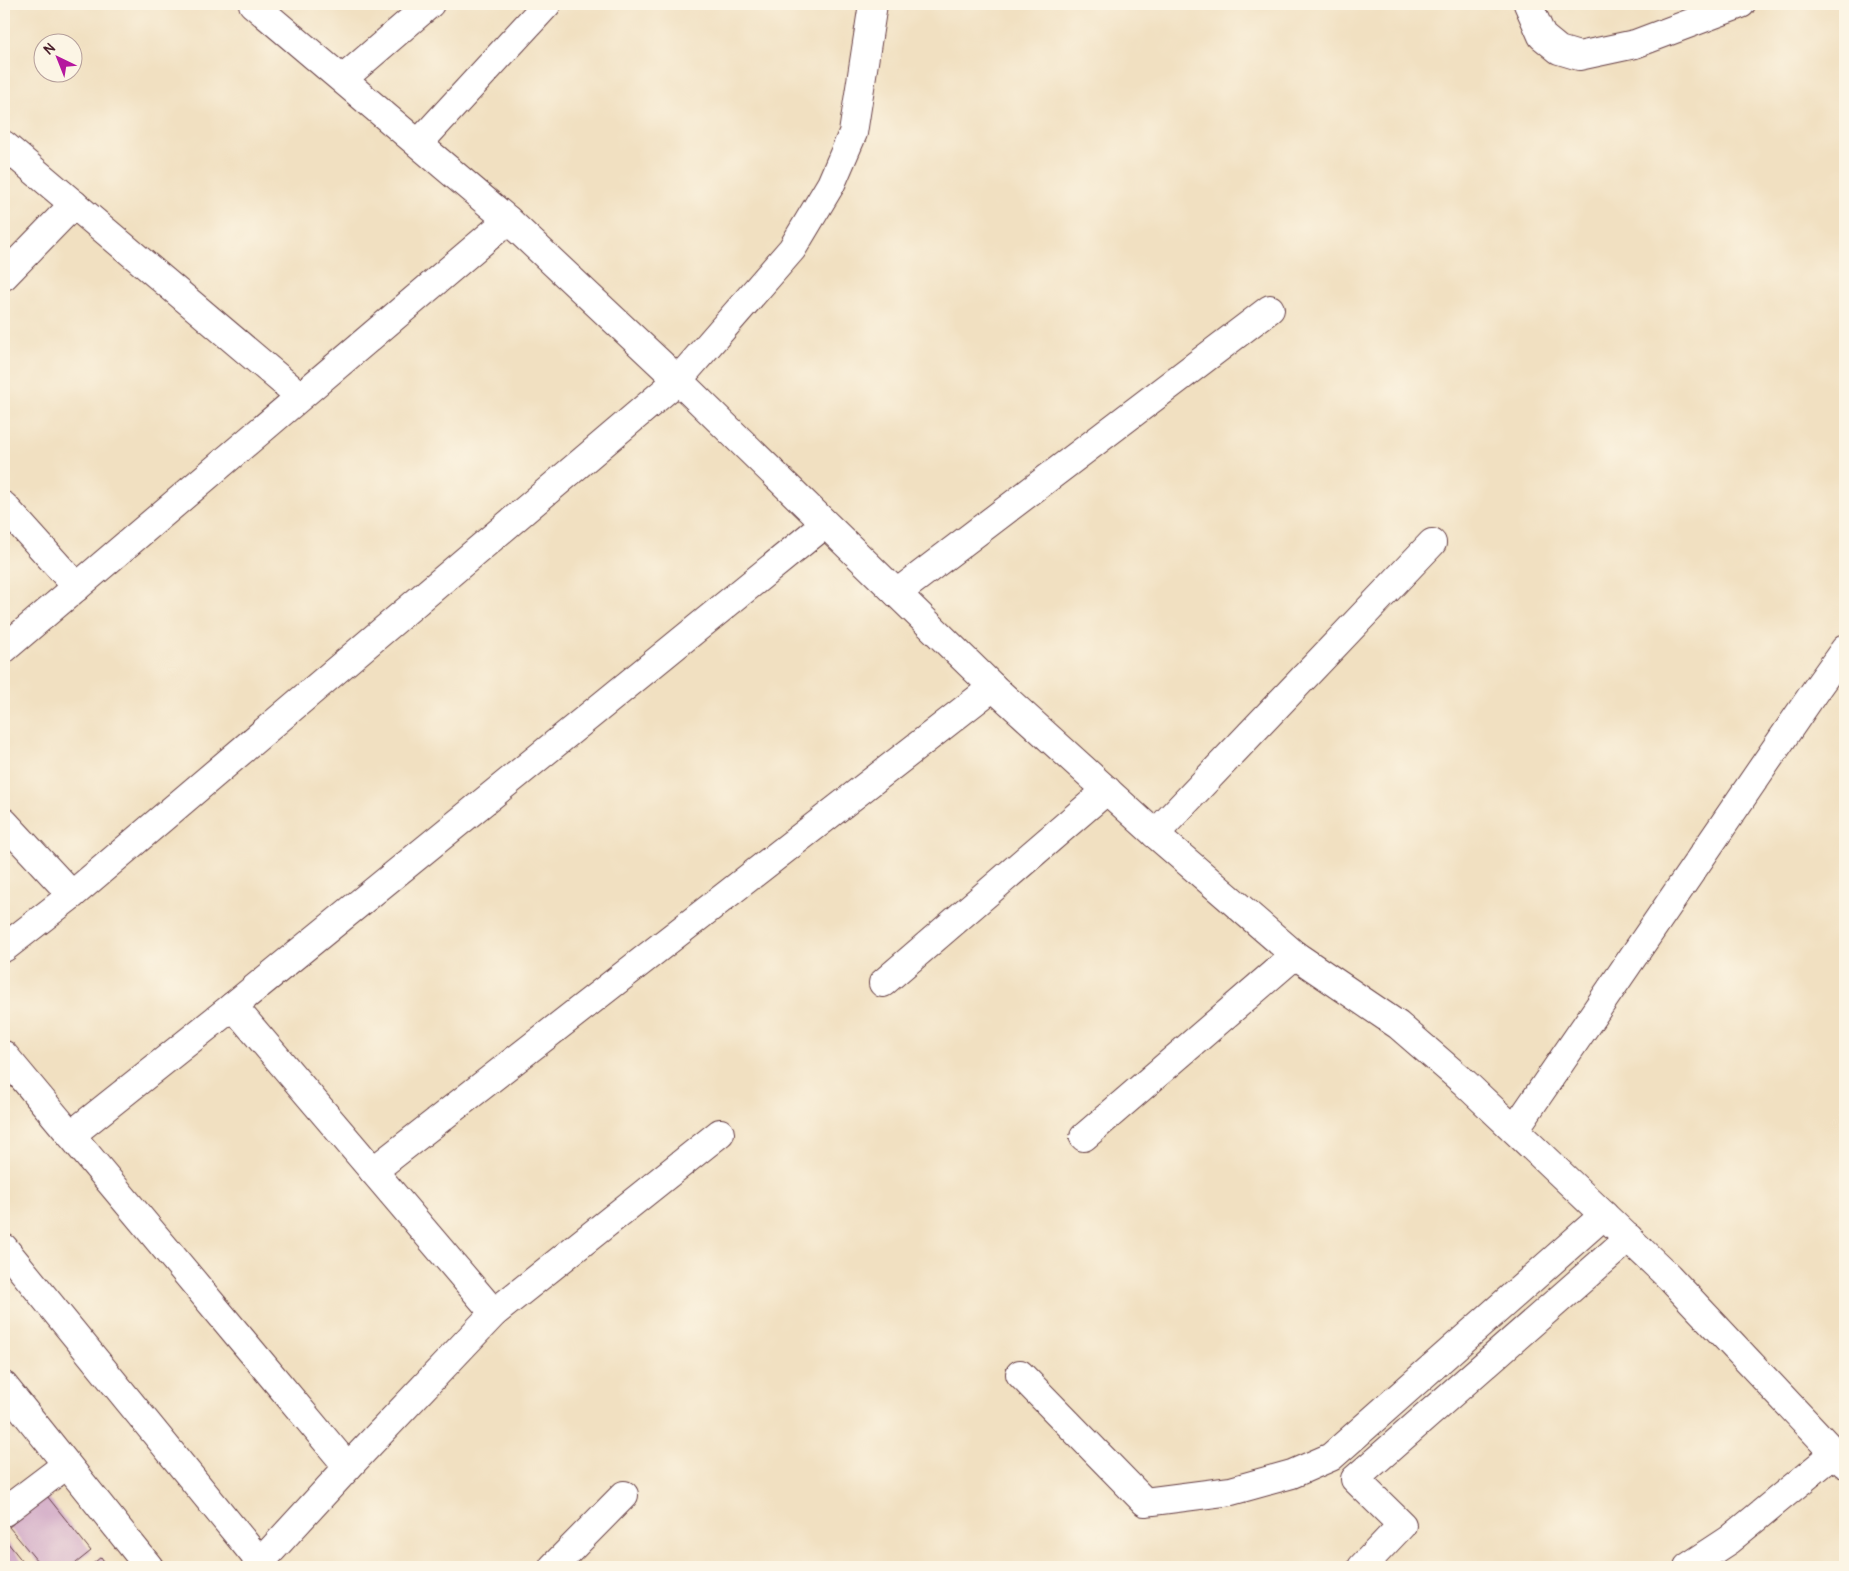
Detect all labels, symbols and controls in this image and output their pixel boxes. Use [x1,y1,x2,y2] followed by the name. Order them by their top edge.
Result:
[32,32,82,82] north arrow
[40,39,59,58] text: N

